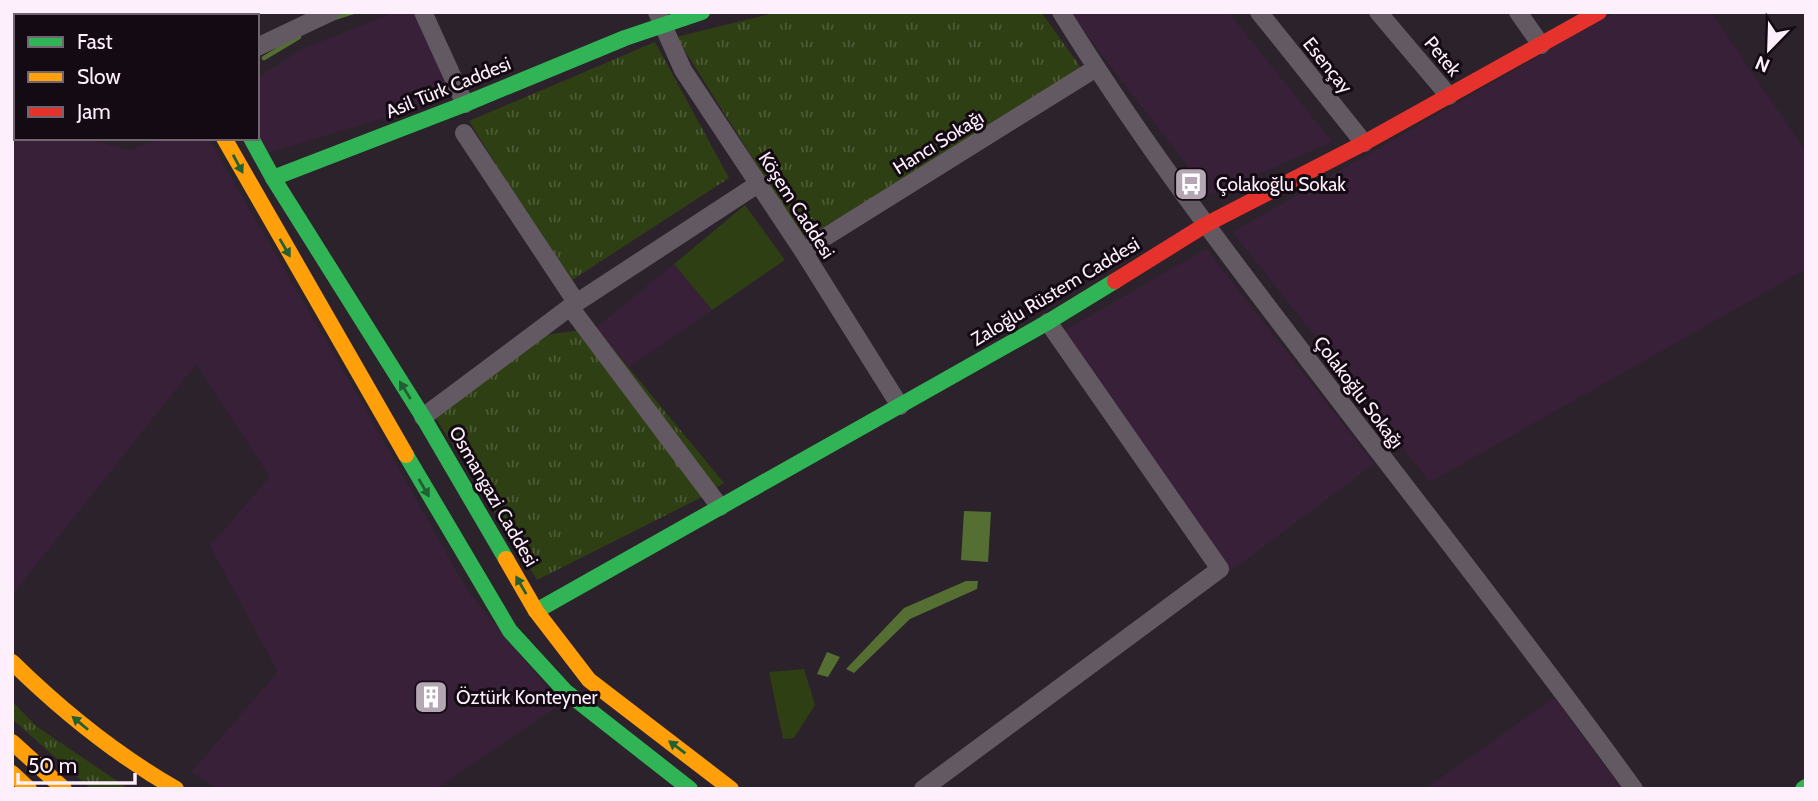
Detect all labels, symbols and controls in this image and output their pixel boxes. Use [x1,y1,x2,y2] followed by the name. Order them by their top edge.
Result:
[14,14,259,140] legend
[1734,14,1804,84] north arrow
[77,29,113,54] text: Fast
[1419,32,1466,81] street label: Petek
[1298,33,1357,98] street label: Esençay
[1752,51,1773,77] text: N
[382,52,514,123] street label: Asil Türk Caddesi
[77,64,121,89] text: Slow
[76,99,111,124] text: Jam
[889,106,988,179] street label: Hancı Sokağı
[754,148,840,263] street label: Köşem Caddesi
[232,154,243,174] one-way arrow
[1172,165,1210,203] bus stop icon: Çolakoğlu Sokak
[1216,173,1346,196] place label: Çolakoğlu Sokak
[967,232,1143,351] street label: Zaloğlu Rüstem Caddesi
[279,239,291,258] one-way arrow
[1309,332,1408,453] street label: Çolakoğlu Sokağı
[399,380,412,399] one-way arrow
[444,422,543,570] street label: Osmangazi Caddesi
[418,478,430,497] one-way arrow
[515,576,527,595] one-way arrow
[412,678,450,716] building icon: Öztürk Konteyner
[456,686,598,709] place label: Öztürk Konteyner
[71,716,88,731] one-way arrow
[668,741,686,755] one-way arrow
[18,742,135,786] scale bar
[28,753,77,778] text: 50 m

